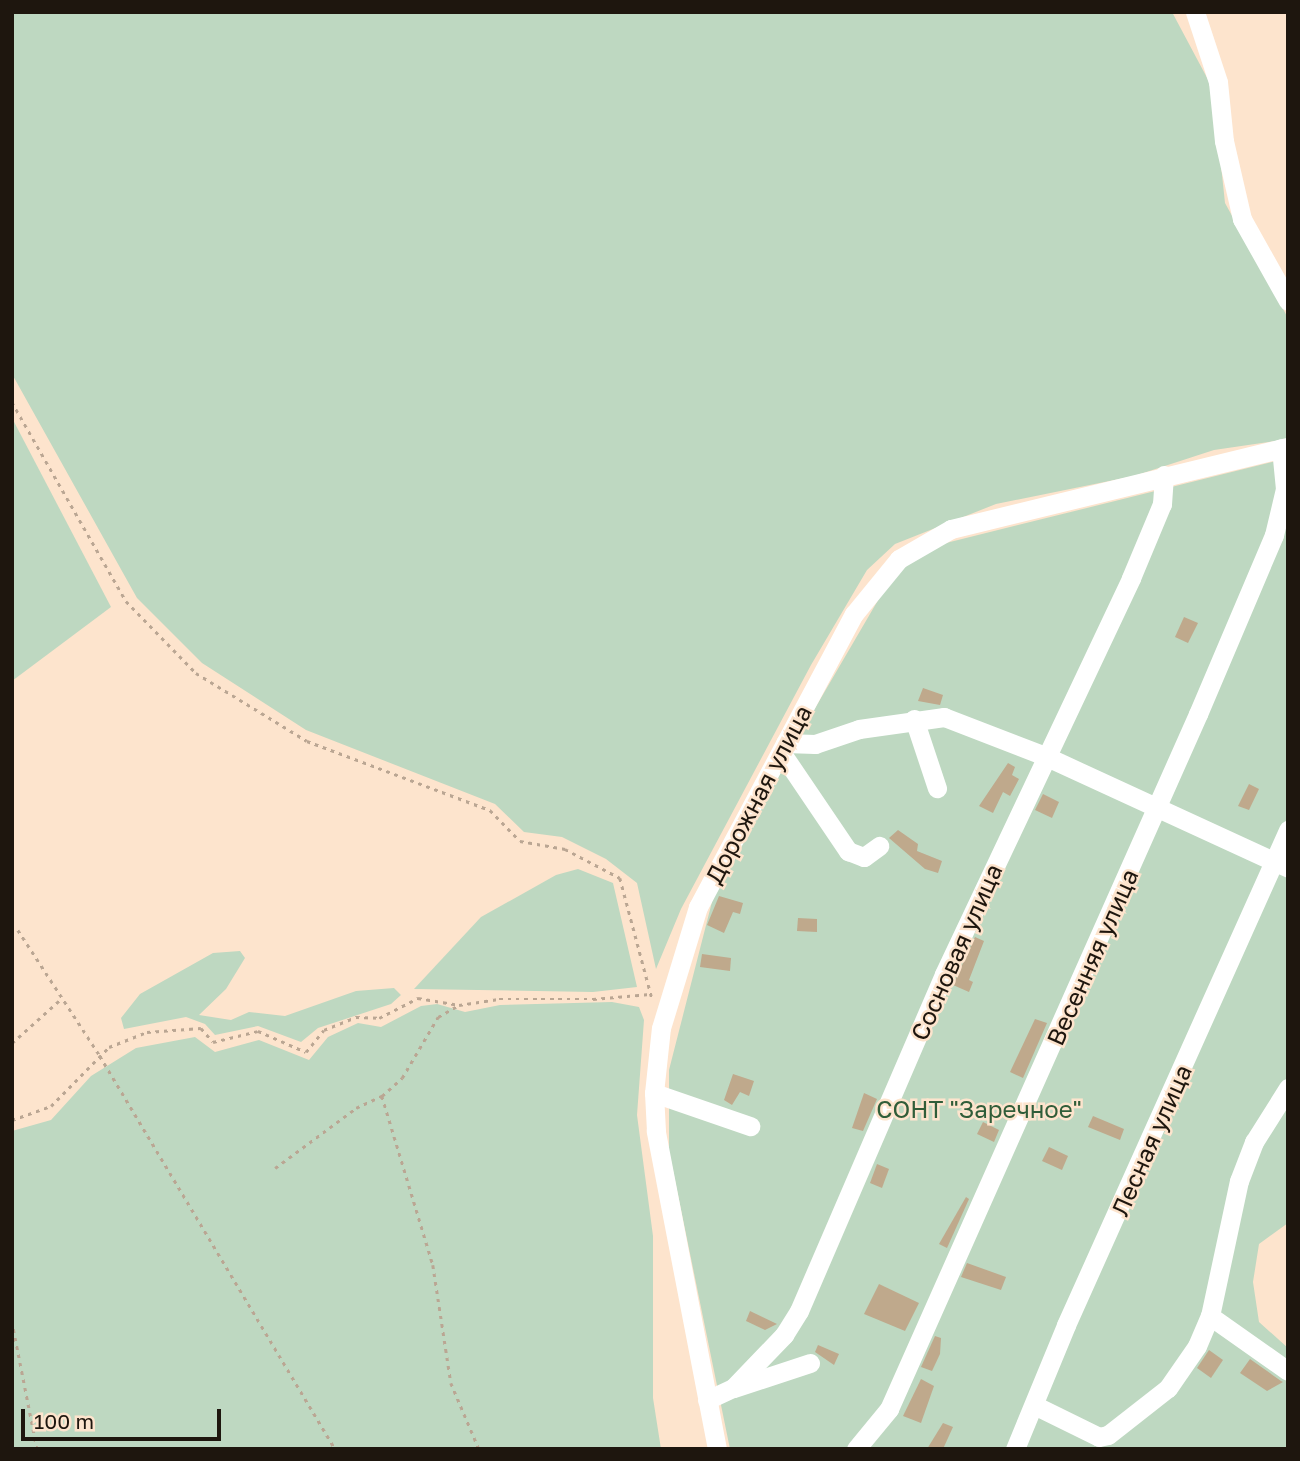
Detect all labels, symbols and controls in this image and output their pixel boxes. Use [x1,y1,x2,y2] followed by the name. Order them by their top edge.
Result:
[699,700,817,888] street label: Дорожная улица
[904,859,1008,1045] street label: Сосновая улица
[1040,864,1144,1050] street label: Весенняя улица
[1105,1060,1197,1220] street label: Лесная улица
[876,1095,1082,1123] park label: СОНТ "Заречное"
[24,1394,224,1438] scale bar
[34,1408,94,1434] text: 100 m

